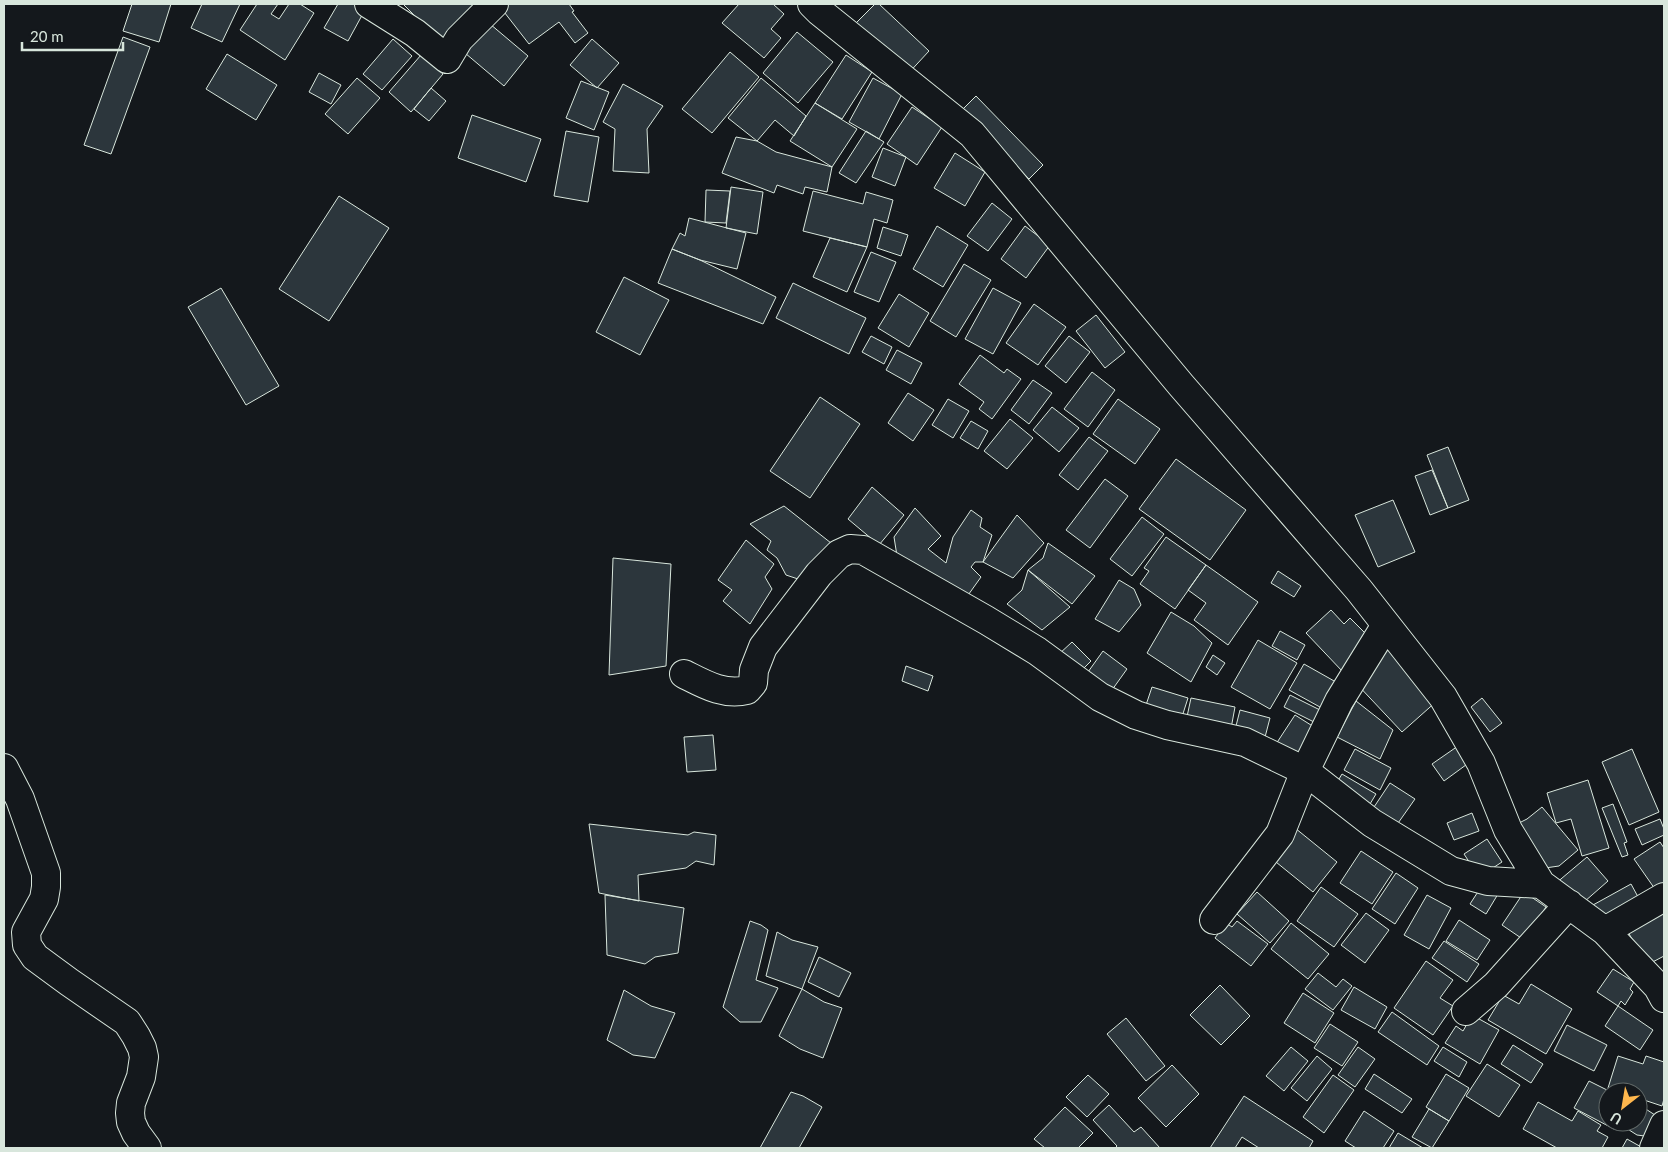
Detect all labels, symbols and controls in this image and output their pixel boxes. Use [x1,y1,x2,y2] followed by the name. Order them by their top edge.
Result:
[22,20,124,52] scale bar
[30,27,64,45] text: 20 m
[1598,1082,1648,1132] north arrow
[1607,1109,1625,1129] text: U

